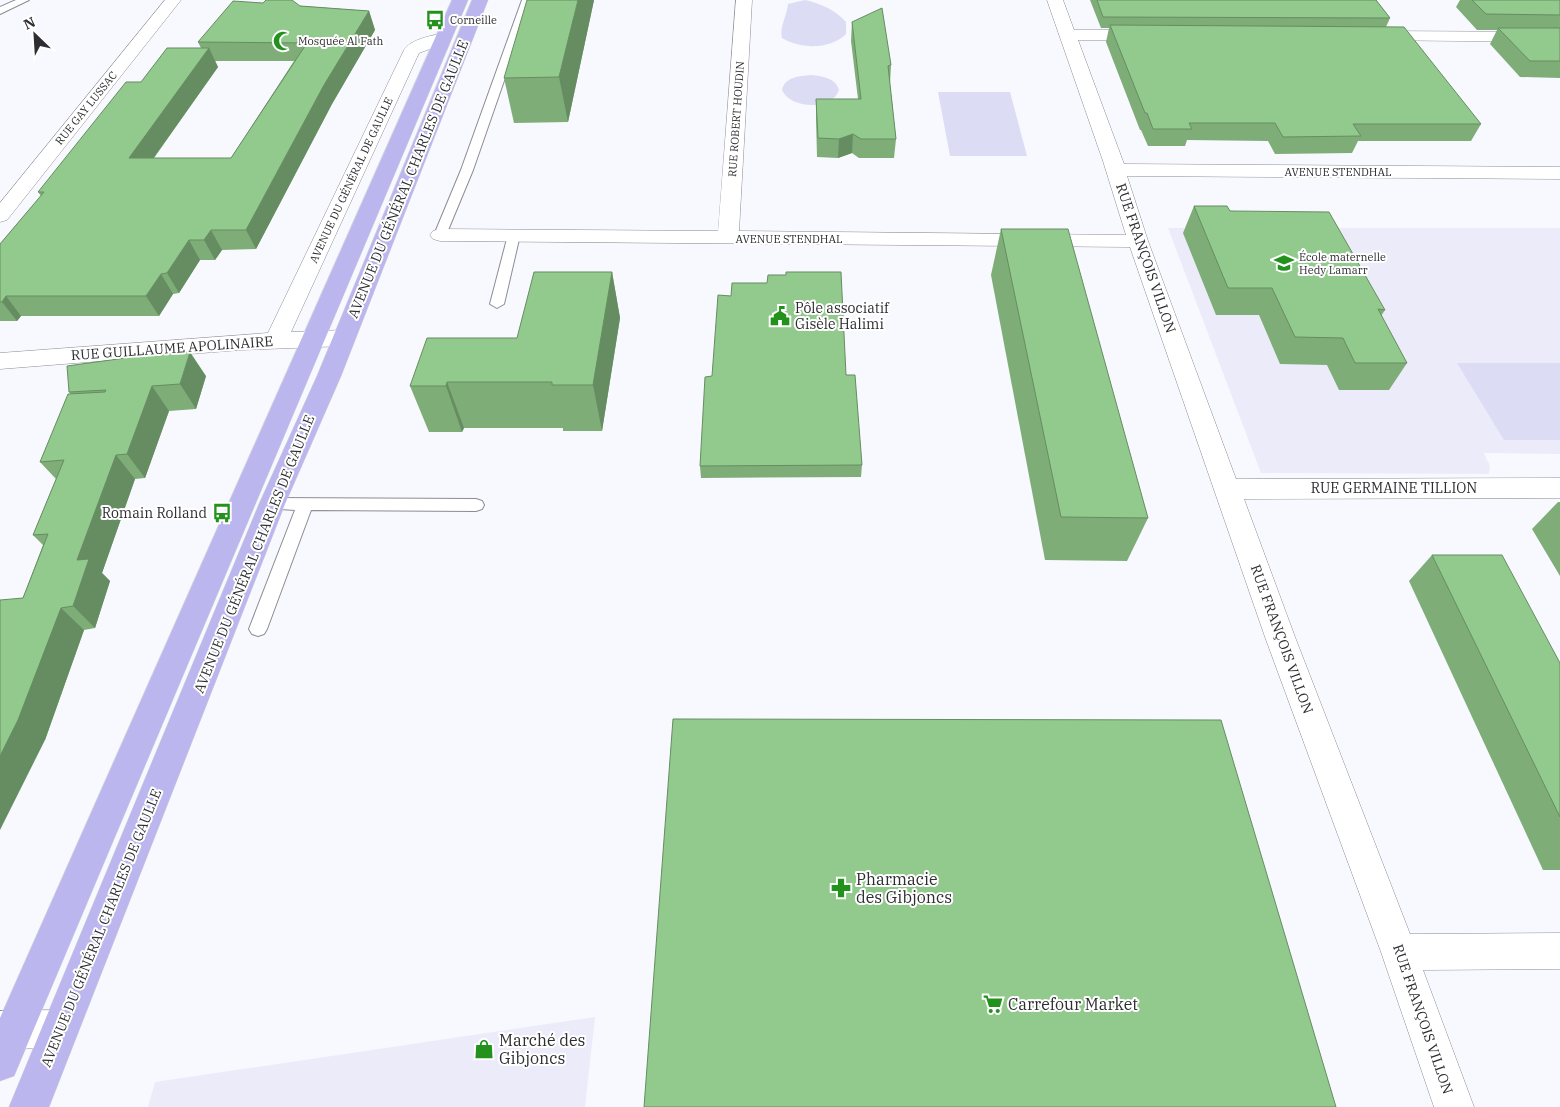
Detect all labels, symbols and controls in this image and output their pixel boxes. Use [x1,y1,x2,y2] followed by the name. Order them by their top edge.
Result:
[424,9,446,31] bus stop icon: Corneille
[10,10,60,60] north arrow
[21,13,38,34] text: N
[450,13,497,27] place label: Corneille
[272,30,294,52] mosque icon: Mosquée Al Fath
[298,34,383,48] place label: Mosquée Al Fath
[343,37,472,321] street label: AVENUE DU GÉNÉRAL CHARLES DE GAULLE
[725,60,747,177] street label: RUE ROBERT HOUDIN
[52,68,120,148] street label: RUE GAY LUSSAC
[306,95,396,265] street label: AVENUE DU GÉNÉRAL DE GAULLE
[1284,165,1392,179] street label: AVENUE STENDHAL
[1112,181,1180,335] street label: RUE FRANÇOIS VILLON
[735,232,843,246] street label: AVENUE STENDHAL
[1299,250,1386,277] place label: École maternelle Hedy Lamarr
[1273,252,1295,274] school or university icon: École maternelle Hedy Lamarr
[795,299,890,333] place label: Pôle associatif Gisèle Halimi
[769,305,791,327] public building icon: Pôle associatif Gisèle Halimi
[70,332,274,364] street label: RUE GUILLAUME APOLINAIRE
[189,412,318,696] street label: AVENUE DU GÉNÉRAL CHARLES DE GAULLE
[1311,479,1477,497] street label: RUE GERMAINE TILLION
[211,502,233,524] bus stop icon: Romain Rolland
[102,504,207,522] place label: Romain Rolland
[1247,562,1317,716] street label: RUE FRANÇOIS VILLON
[36,786,165,1070] street label: AVENUE DU GÉNÉRAL CHARLES DE GAULLE
[856,869,952,907] place label: Pharmacie des Gibjoncs
[830,877,852,899] pharmacy icon: Pharmacie des Gibjoncs
[1389,942,1457,1096] street label: RUE FRANÇOIS VILLON
[982,993,1004,1015] supermarket icon: Carrefour Market
[1008,994,1138,1014] place label: Carrefour Market
[499,1030,585,1068] place label: Marché des Gibjoncs
[473,1038,495,1060] shop icon: Marché des Gibjoncs

